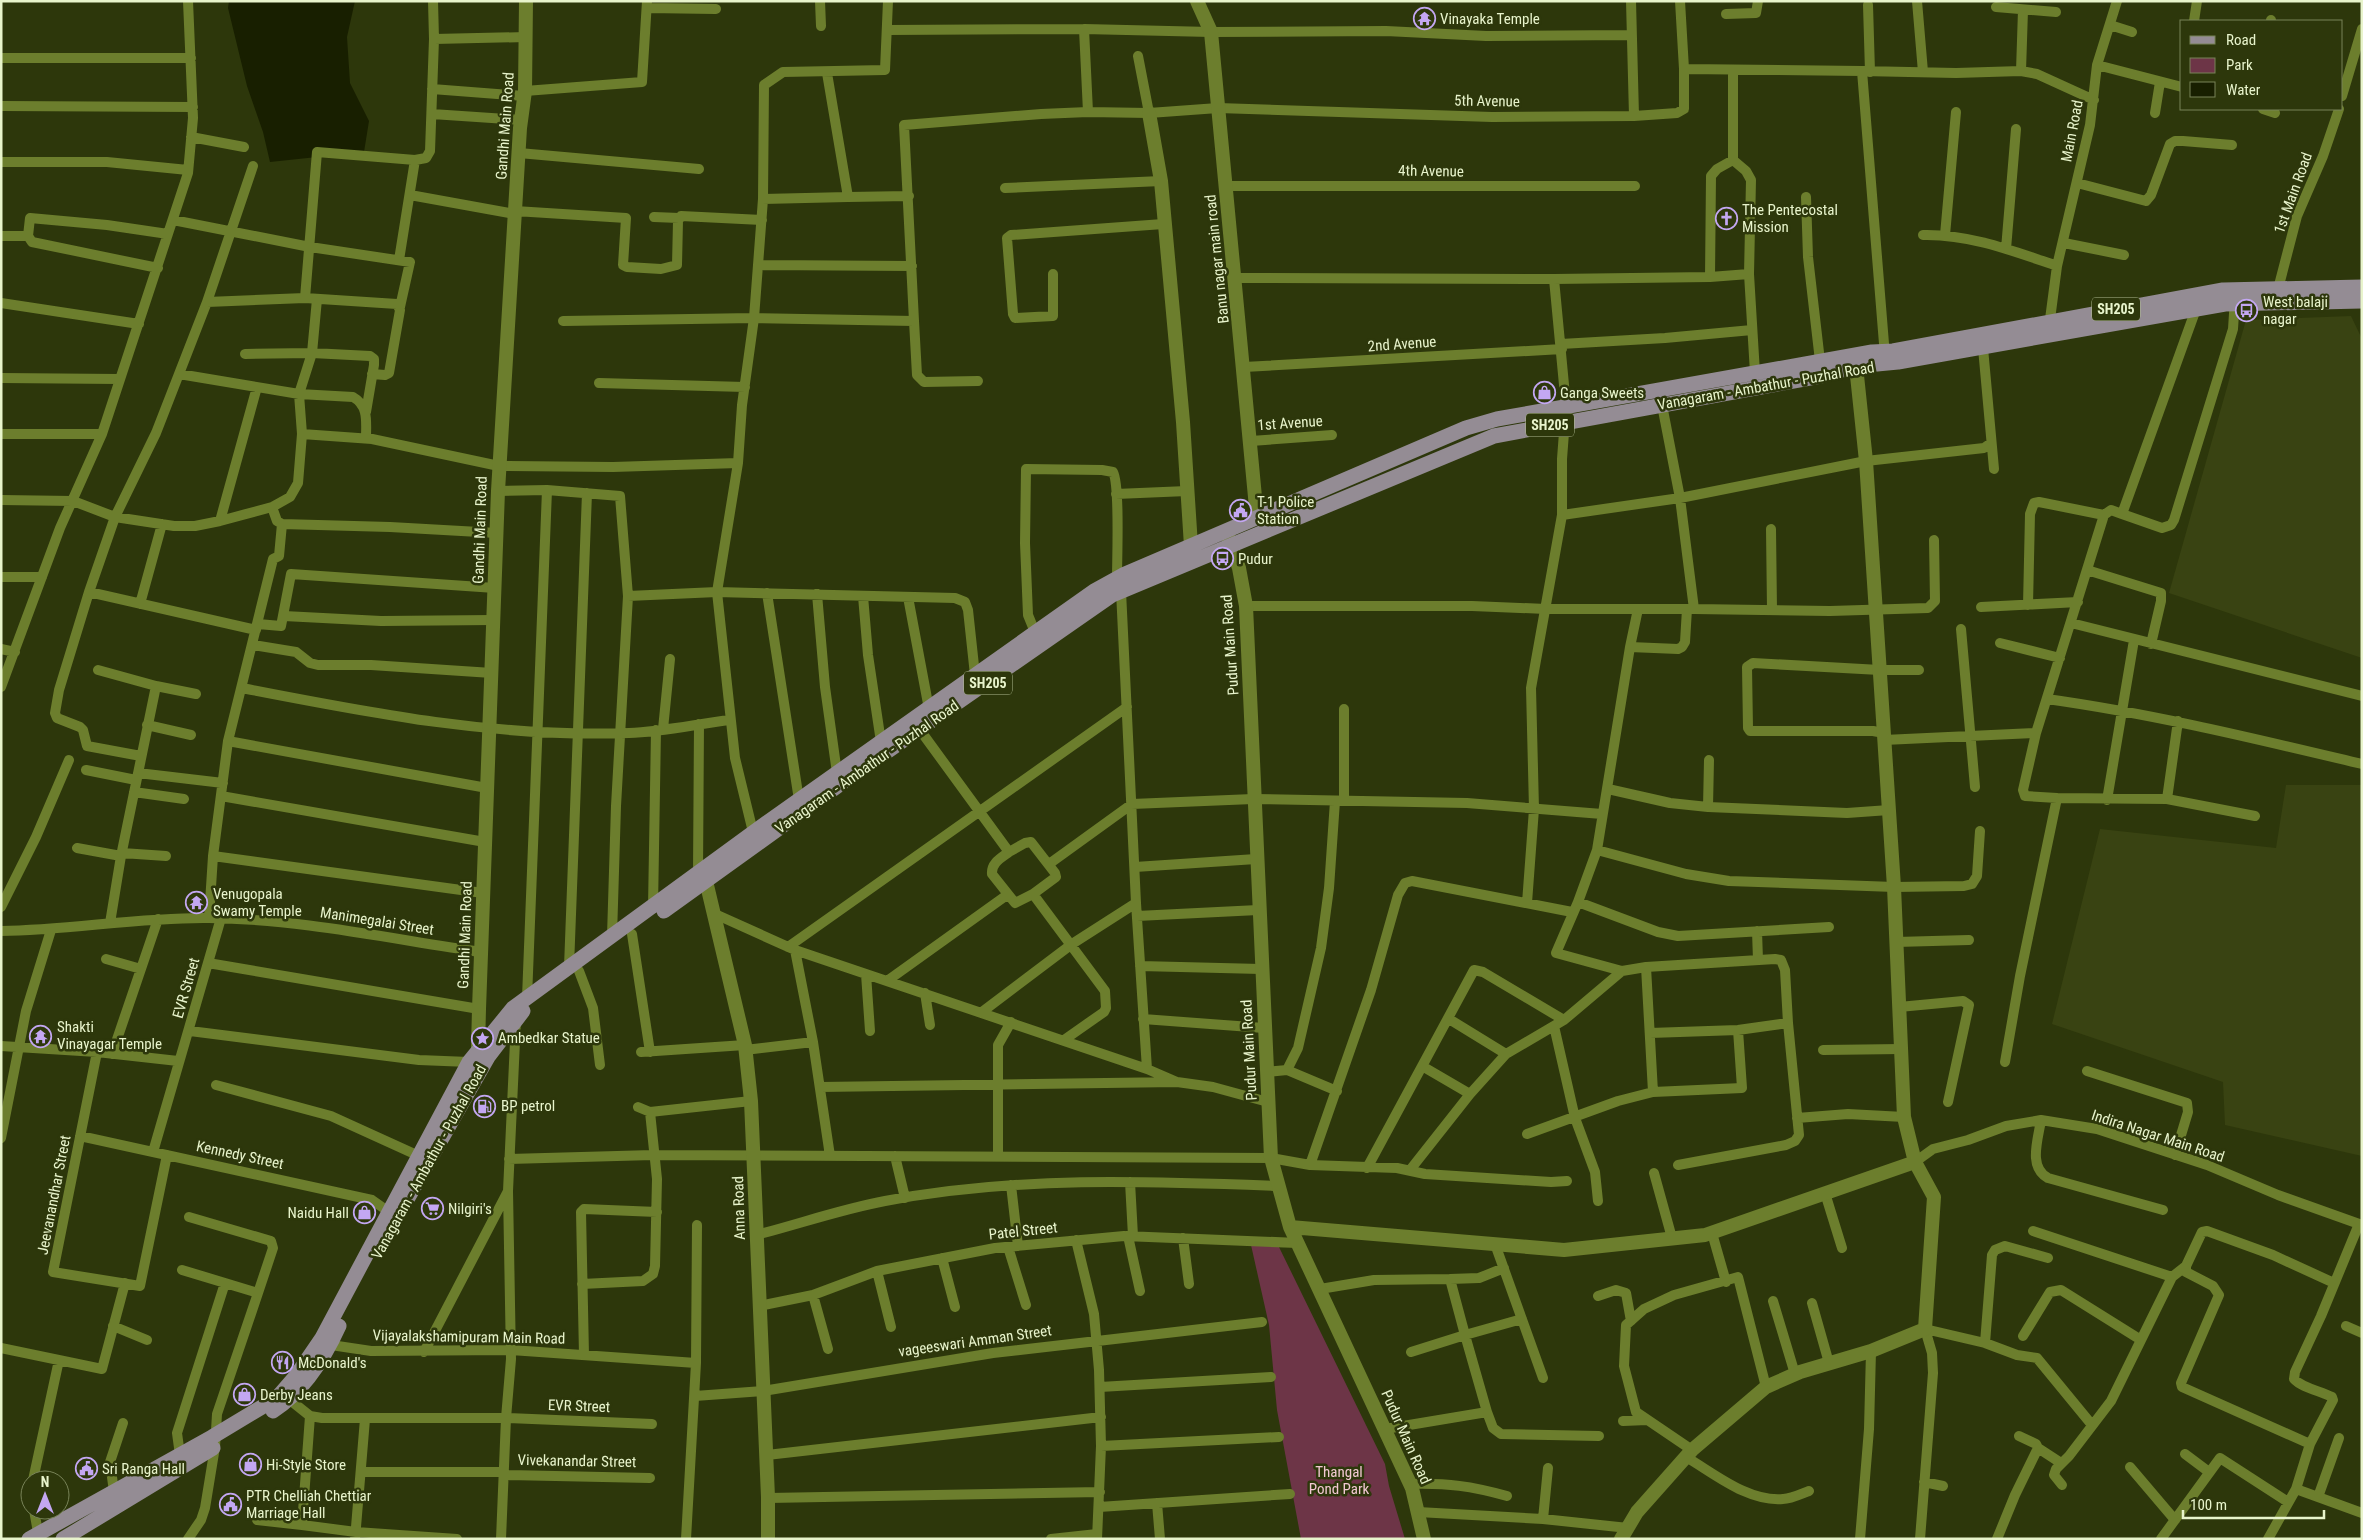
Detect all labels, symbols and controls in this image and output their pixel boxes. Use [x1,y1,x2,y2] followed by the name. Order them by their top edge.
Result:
[1412,7,1436,31] temple icon: Vinayaka Temple
[1440,10,1540,28] place label: Vinayaka Temple
[2180,20,2343,110] legend
[2226,31,2256,49] text: Road
[2226,56,2253,74] text: Park
[492,72,518,180] street label: Gandhi Main Road
[2226,81,2261,99] text: Water
[1454,91,1520,111] street label: 5th Avenue
[2057,98,2087,164] street label: Main Road
[2270,150,2316,236] street label: 1st Main Road
[1398,161,1464,181] street label: 4th Avenue
[1201,194,1233,324] street label: Banu nagar main road
[1742,201,1838,236] place label: The Pentecostal Mission
[1714,207,1738,231] church icon: The Pentecostal Mission
[2263,293,2328,328] place label: West balaji nagar
[2092,298,2140,320] road number: SH205
[2235,299,2259,323] bus stop icon: West balaji nagar
[1367,333,1437,355] street label: 2nd Avenue
[1656,358,1876,414] street label: Vanagaram - Ambathur - Puzhal Road
[1532,381,1556,405] shop icon: Ganga Sweets
[1560,384,1644,402] place label: Ganga Sweets
[1257,412,1323,434] street label: 1st Avenue
[1526,414,1574,436] road number: SH205
[469,476,491,584] street label: Gandhi Main Road
[1257,493,1314,528] place label: T-1 Police Station
[1229,499,1253,523] public building icon: T-1 Police Station
[1210,547,1234,571] bus stop icon: Pudur
[1238,550,1273,568] place label: Pudur
[1217,594,1243,696] street label: Pudur Main Road
[964,671,1012,694] road number: SH205
[772,697,962,837] street label: Vanagaram - Ambathur - Puzhal Road
[454,881,476,989] street label: Gandhi Main Road
[213,885,302,920] place label: Venugopala Swamy Temple
[185,891,209,915] temple icon: Venugopala Swamy Temple
[319,903,435,939] street label: Manimegalai Street
[169,956,203,1020] street label: EVR Street
[1237,999,1261,1101] street label: Pudur Main Road
[57,1018,162,1053] place label: Shakti Vinayagar Temple
[29,1024,53,1048] temple icon: Shakti Vinayagar Temple
[470,1026,494,1050] place icon: Ambedkar Statue
[498,1029,600,1047] place label: Ambedkar Statue
[368,1061,490,1263] street label: Vanagaram - Ambathur - Puzhal Road
[473,1094,497,1118] fuel station icon: BP petrol
[501,1097,555,1115] place label: BP petrol
[2089,1106,2227,1166] street label: Indira Nagar Main Road
[34,1134,74,1256] street label: Jeevanandhar Street
[195,1137,285,1173] street label: Kennedy Street
[729,1176,749,1240] street label: Anna Road
[420,1197,444,1221] supermarket icon: Nilgiri's
[448,1200,492,1218] place label: Nilgiri's
[353,1201,377,1225] shop icon: Naidu Hall
[288,1204,349,1222] place label: Naidu Hall
[988,1218,1058,1244] street label: Patel Street
[897,1321,1053,1361] street label: vageeswari Amman Street
[373,1326,565,1348] street label: Vijayalakshamipuram Main Road
[270,1351,294,1375] restaurant icon: McDonald's
[298,1354,367,1372] place label: McDonald's
[232,1383,256,1407] shop icon: Derby Jeans
[260,1386,333,1404] place label: Derby Jeans
[1377,1387,1435,1487] street label: Pudur Main Road
[547,1396,611,1416] street label: EVR Street
[518,1451,636,1471] street label: Vivekanandar Street
[238,1453,262,1477] shop icon: Hi-Style Store
[266,1456,346,1474] place label: Hi-Style Store
[74,1457,98,1481] public building icon: Sri Ranga Hall
[102,1460,185,1478] place label: Sri Ranga Hall
[1309,1463,1370,1498] park label: Thangal Pond Park
[20,1470,70,1520] north arrow
[41,1474,49,1490] text: N
[246,1487,372,1522] place label: PTR Chelliah Chettiar Marriage Hall
[2183,1488,2324,1520] scale bar
[218,1493,242,1517] public building icon: PTR Chelliah Chettiar Marriage Hall
[2190,1496,2227,1514] text: 100 m

